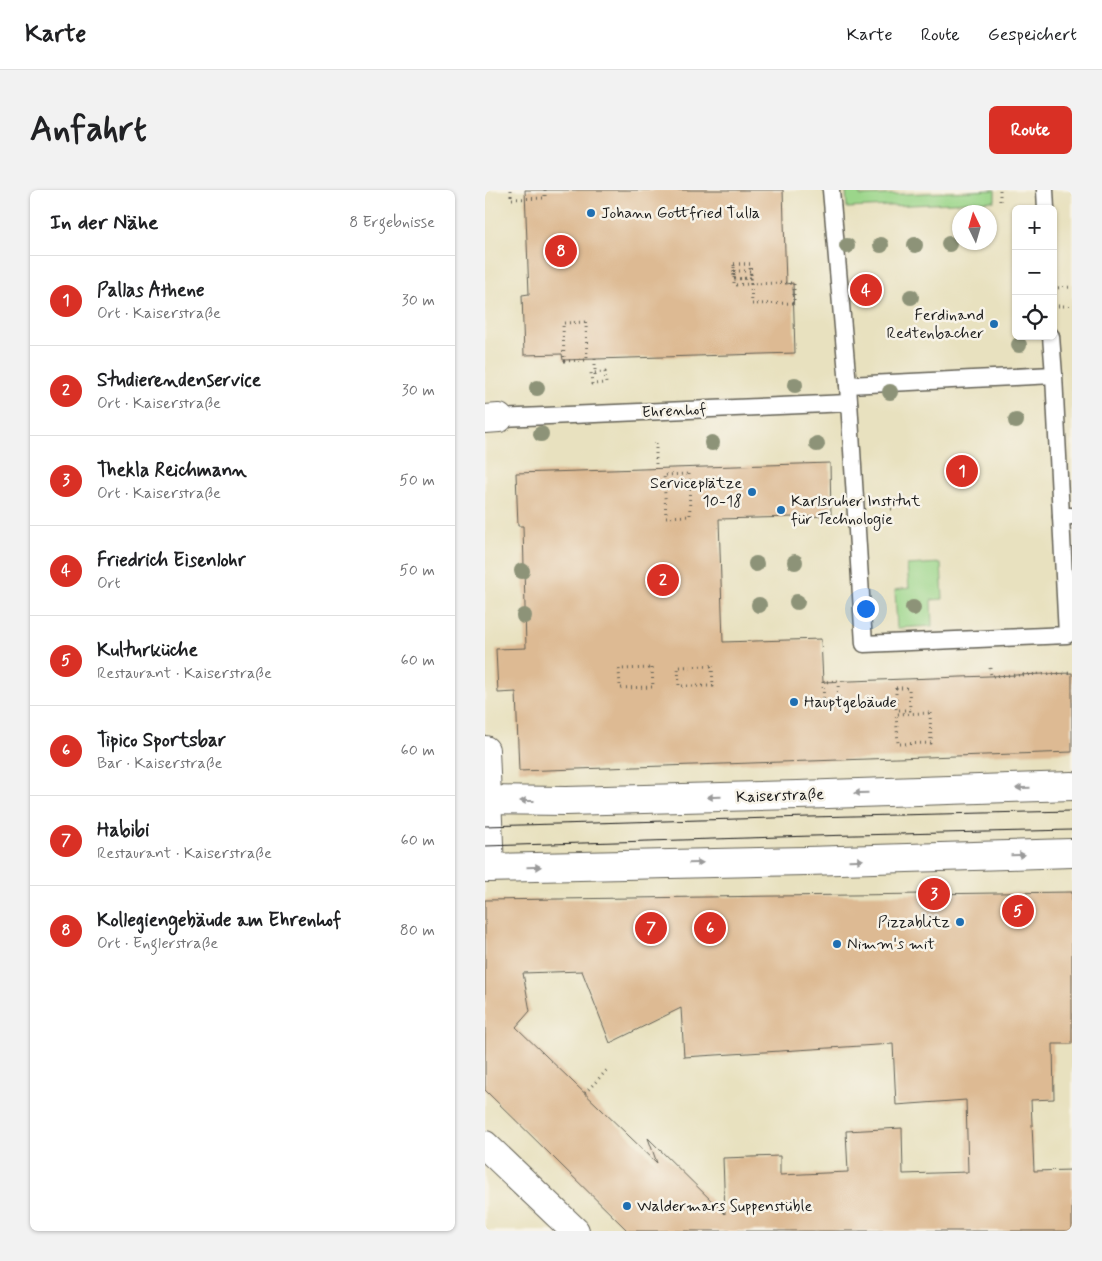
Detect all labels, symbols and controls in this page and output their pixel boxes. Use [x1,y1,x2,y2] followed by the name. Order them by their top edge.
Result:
[25,19,86,50] text: Karte
[847,23,893,47] text: Karte
[921,23,960,47] text: Route
[988,23,1077,47] text: Gespeichert
[989,106,1072,154] button: Route
[30,107,147,153] text: Anfahrt
[601,203,760,224] place label: Johann Gottfried Tulla
[952,205,997,250] north arrow
[1012,205,1057,340] map controls
[1012,205,1057,250] button: +
[585,207,597,219] marker: Johann Gottfried Tulla
[50,209,158,237] text: In der Nähe
[349,212,435,233] text: 8 Ergebnisse
[545,232,577,270] pin: 8
[1012,250,1057,295] button: −
[850,271,882,309] pin: 4
[97,278,205,303] text: Pallas Athene
[62,290,70,311] text: 1
[402,290,435,311] text: 30 m
[1012,295,1057,340] button: locate
[97,303,221,324] text: Ort · Kaiserstraße
[887,305,984,344] place label: Ferdinand Redtenbacher
[988,318,1000,330] marker: Ferdinand Redtenbacher
[97,368,261,393] text: Studierendenservice
[62,380,70,401] text: 2
[402,380,435,401] text: 30 m
[97,393,221,414] text: Ort · Kaiserstraße
[641,399,707,423] street label: Ehrenhof
[946,452,978,490] pin: 1
[97,458,247,483] text: Thekla Reichmann
[62,470,70,491] text: 3
[399,470,435,491] text: 50 m
[650,473,742,512] place label: Serviceplätze 10-18
[97,483,221,504] text: Ort · Kaiserstraße
[746,486,758,498] marker: Serviceplätze 10-18
[791,491,921,531] place label: Karlsruher Institut für Technologie
[775,504,787,516] marker: Karlsruher Institut für Technologie
[97,548,246,573] text: Friedrich Eisenlohr
[61,560,71,581] text: 4
[399,560,435,581] text: 50 m
[647,561,679,599] pin: 2
[97,573,121,594] text: Ort
[853,596,879,622] your location
[97,638,198,663] text: Kulturküche
[61,650,71,671] text: 5
[401,650,435,671] text: 60 m
[97,663,272,684] text: Restaurant · Kaiserstraße
[804,692,897,713] place label: Hauptgebäude
[788,696,800,708] marker: Hauptgebäude
[97,728,226,753] text: Tipico Sportsbar
[62,740,70,761] text: 6
[401,740,435,761] text: 60 m
[97,753,222,774] text: Bar · Kaiserstraße
[736,784,824,808] street label: Kaiserstraße
[1015,784,1031,792] one-way arrow
[853,790,869,798] one-way arrow
[706,794,722,802] one-way arrow
[518,797,534,805] one-way arrow
[97,818,149,843] text: Habibi
[61,830,71,851] text: 7
[401,830,435,851] text: 60 m
[97,843,272,864] text: Restaurant · Kaiserstraße
[1011,851,1027,859] one-way arrow
[848,855,864,863] one-way arrow
[688,859,704,867] one-way arrow
[526,863,542,871] one-way arrow
[918,875,950,913] pin: 3
[1002,892,1034,930] pin: 5
[97,908,341,933] text: Kollegiengebäude am Ehrenhof
[635,909,667,947] pin: 7
[694,909,726,947] pin: 6
[878,912,950,933] place label: Pizzablitz
[954,916,966,928] marker: Pizzablitz
[61,920,71,941] text: 8
[400,920,435,941] text: 80 m
[97,933,218,954] text: Ort · Englerstraße
[847,934,935,955] place label: Nimm's mit
[831,938,843,950] marker: Nimm's mit
[637,1196,812,1217] place label: Waldermars Suppenstüble
[621,1200,633,1212] marker: Waldermars Suppenstüble

